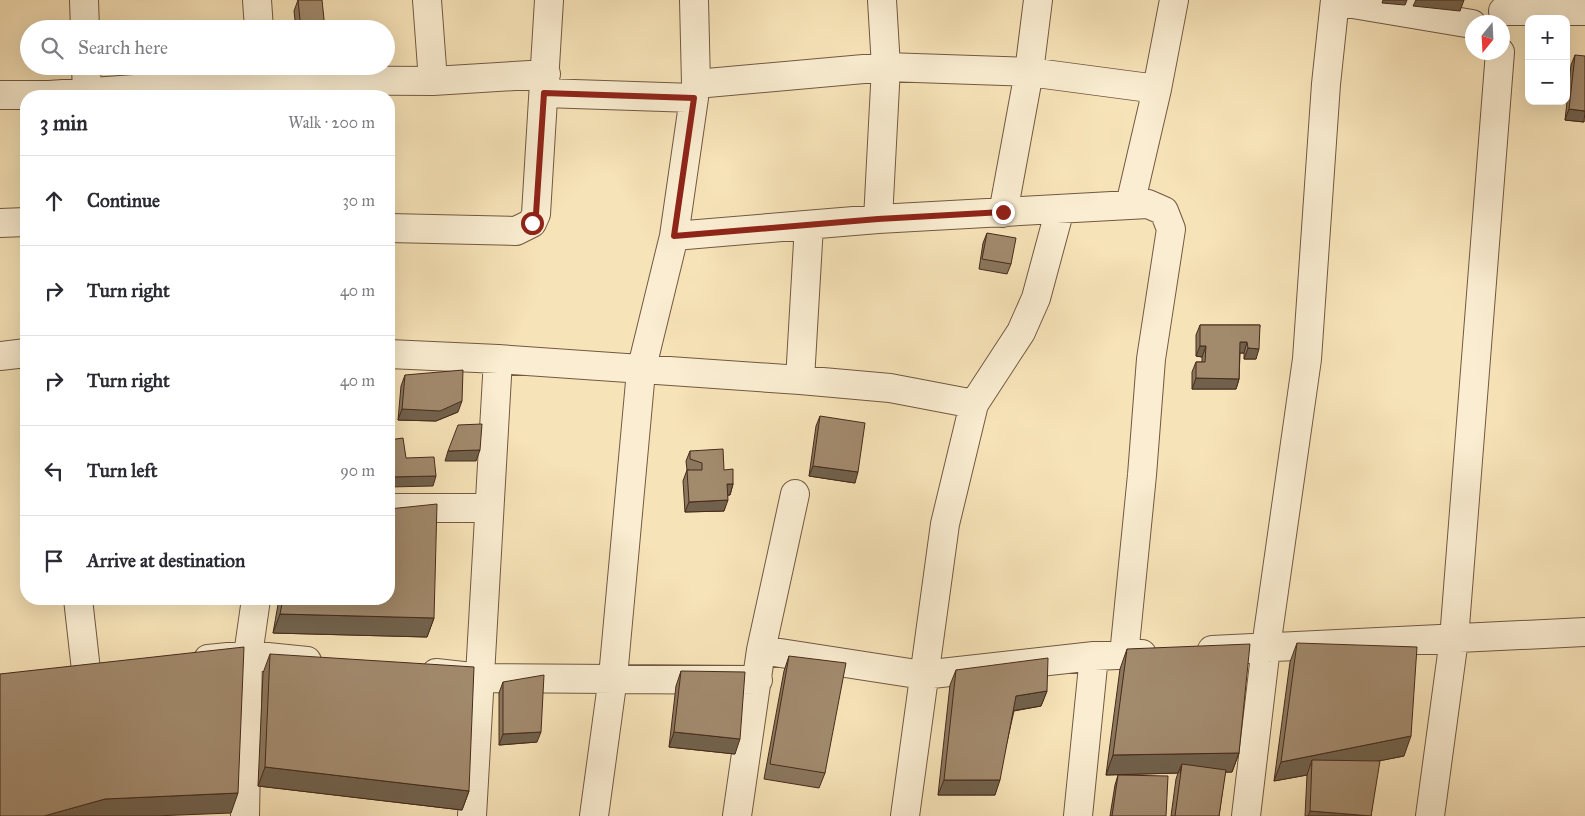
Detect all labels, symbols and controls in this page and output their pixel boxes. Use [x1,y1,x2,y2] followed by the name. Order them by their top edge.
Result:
[1465,15,1510,60] north arrow
[1525,15,1570,105] map controls
[1525,15,1570,60] button: +
[20,20,395,75] search box
[38,34,66,62] icon: search
[78,36,168,59] text: Search here
[1525,60,1570,105] button: −
[40,110,88,136] text: 3 min
[288,113,375,132] text: Walk · 200 m
[40,187,68,215] icon: ahead
[87,189,160,212] text: Continue
[342,191,375,210] text: 30 m
[992,201,1015,224] route end
[521,212,544,235] route start
[40,277,68,305] icon: right
[87,279,170,302] text: Turn right
[340,281,375,300] text: 40 m
[40,367,68,395] icon: right
[87,369,170,392] text: Turn right
[340,371,375,390] text: 40 m
[40,457,68,485] icon: left
[87,459,157,482] text: Turn left
[340,461,375,480] text: 90 m
[40,547,68,575] icon: arrive
[87,549,245,572] text: Arrive at destination

